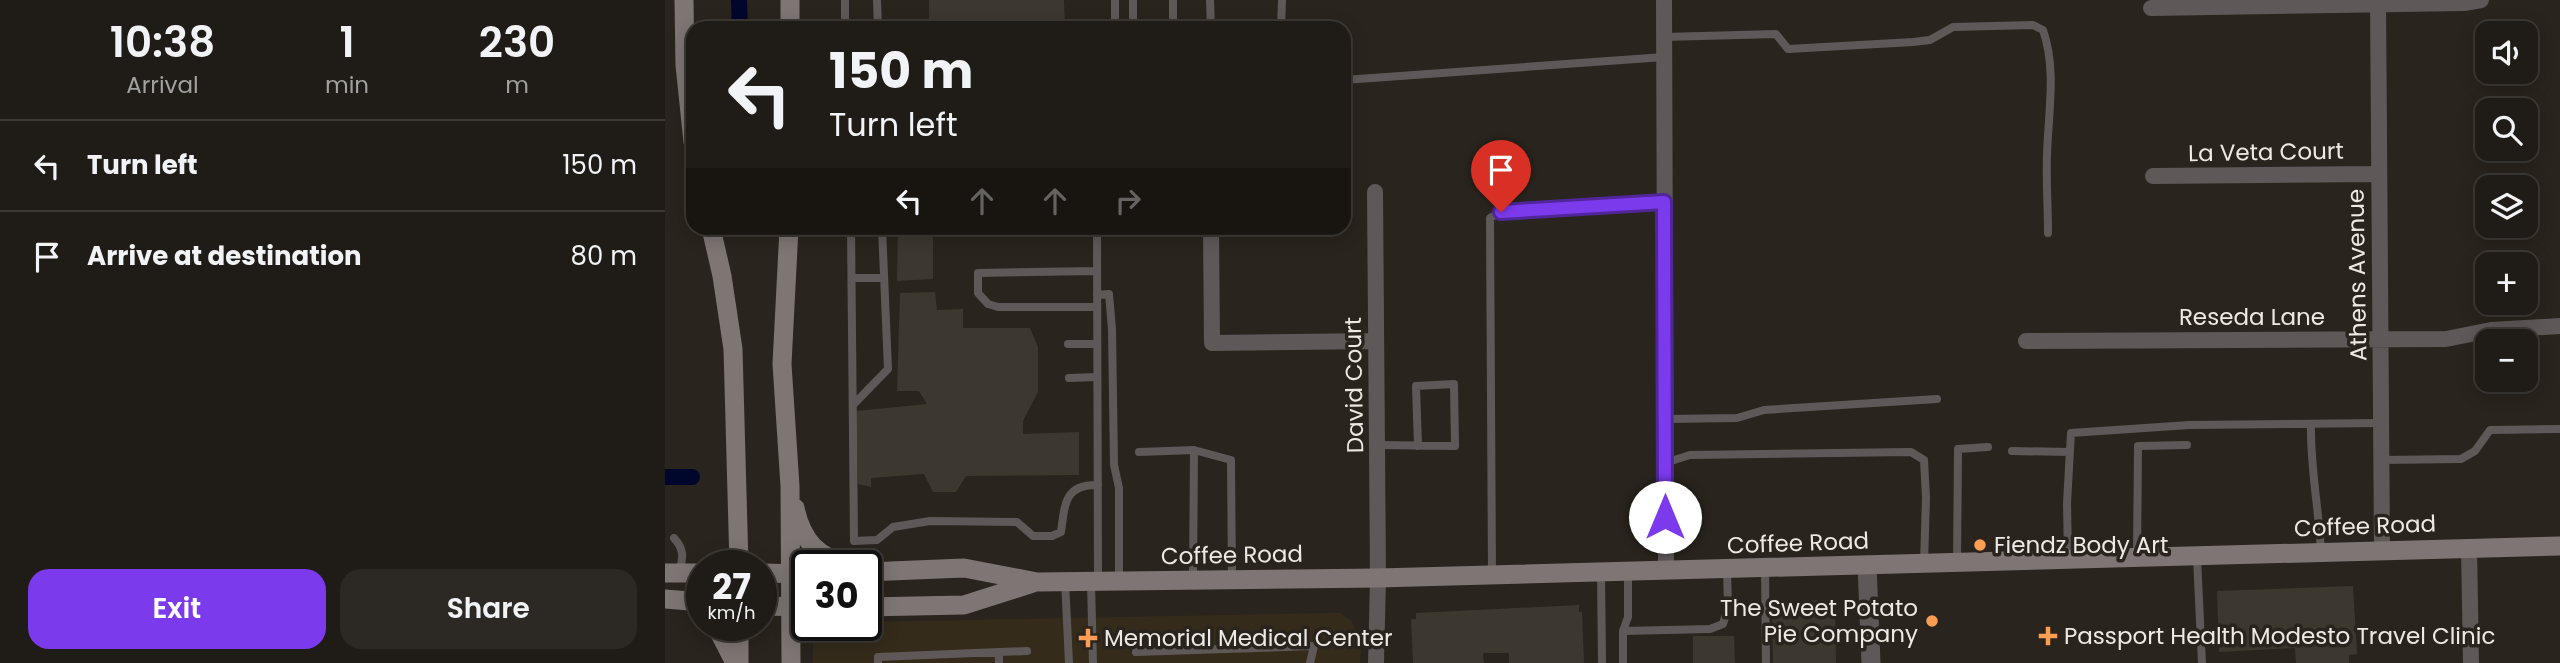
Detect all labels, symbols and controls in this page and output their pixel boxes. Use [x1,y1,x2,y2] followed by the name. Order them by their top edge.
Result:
[110,13,215,72] text: 10:38
[339,13,355,72] text: 1
[479,13,555,72] text: 230
[2475,21,2538,392] map controls
[2475,21,2538,84] button: sound
[829,37,974,105] text: 150 m
[714,49,805,140] icon: left
[126,69,199,101] text: Arrival
[325,69,369,101] text: min
[505,69,529,101] text: m
[2475,98,2538,161] button: search
[829,102,958,147] text: Turn left
[2188,135,2344,169] street label: La Veta Court
[1471,140,1531,212] pin
[28,147,66,185] icon: left
[87,147,198,183] text: Turn left
[562,147,637,183] text: 150 m
[1482,151,1520,189] icon: arrive
[2475,175,2538,238] button: layers
[890,182,928,220] icon: left
[963,182,1001,220] icon: ahead
[1036,182,1074,220] icon: ahead
[1109,182,1147,220] icon: right
[2340,189,2374,361] street label: Athens Avenue
[28,238,66,276] icon: arrive
[87,238,362,274] text: Arrive at destination
[571,238,637,274] text: 80 m
[2475,252,2538,315] button: +
[2179,301,2325,333] street label: Reseda Lane
[1337,317,1371,453] street label: David Court
[2475,329,2538,392] button: −
[1628,480,1702,554] position arrow
[2293,508,2437,544] street label: Coffee Road
[1726,525,1870,561] street label: Coffee Road
[1994,529,2168,561] place label: Fiendz Body Art
[1972,537,1988,553] marker: Fiendz Body Art
[1161,538,1303,572] street label: Coffee Road
[791,550,882,641] speed limit sign: 30
[712,562,751,611] text: 27
[28,569,326,649] button: Exit
[340,569,637,649] button: Share
[1720,592,1918,650] place label: The Sweet Potato Pie Company
[708,600,755,625] text: km/h
[1924,613,1940,629] marker: The Sweet Potato Pie Company
[2064,620,2495,652] place label: Passport Health Modesto Travel Clinic
[1104,622,1393,654] place label: Memorial Medical Center
[2038,626,2058,646] marker: Passport Health Modesto Travel Clinic
[1078,628,1098,648] marker: Memorial Medical Center

